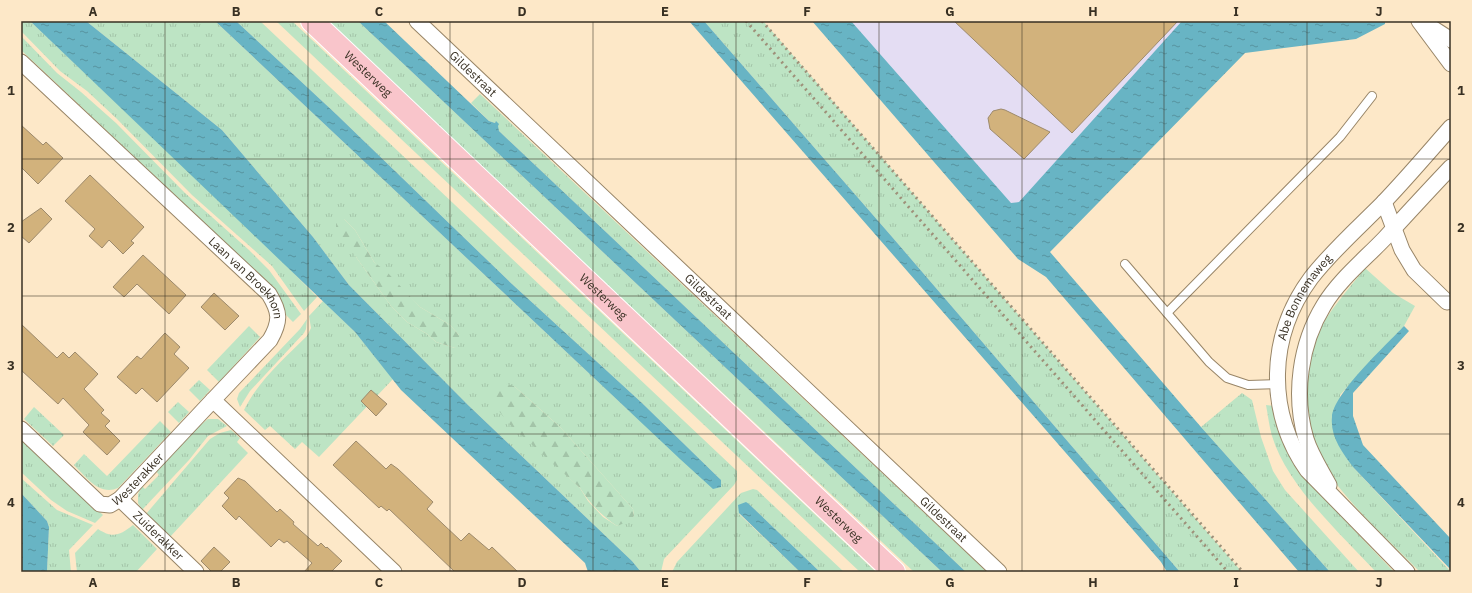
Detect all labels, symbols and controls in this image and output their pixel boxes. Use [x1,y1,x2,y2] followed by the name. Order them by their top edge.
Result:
[89,3,98,20] text: A
[232,3,241,20] text: B
[375,3,384,20] text: C
[517,3,527,20] text: D
[661,3,669,20] text: E
[803,3,811,20] text: F
[945,3,955,20] text: G
[1088,3,1098,20] text: H
[1233,3,1239,20] text: I
[1375,3,1383,20] text: J
[341,47,396,100] street label: Westerweg
[446,48,500,100] street label: Gildestraat
[7,82,15,99] text: 1
[1457,82,1465,99] text: 1
[7,219,15,236] text: 2
[1457,219,1465,236] text: 2
[206,233,286,320] street label: Laan van Broekhorn
[1274,250,1335,342] street label: Abe Bonnemaweg
[577,270,631,323] street label: Westerweg
[682,270,735,322] street label: Gildestraat
[7,357,15,374] text: 3
[1457,357,1465,374] text: 3
[109,449,167,509] street label: Westerakker
[812,493,866,546] street label: Westerweg
[917,493,971,545] street label: Gildestraat
[7,494,15,511] text: 4
[1457,494,1465,511] text: 4
[130,508,187,564] street label: Zuiderakker
[89,574,98,591] text: A
[232,574,241,591] text: B
[375,574,384,591] text: C
[517,574,527,591] text: D
[661,574,669,591] text: E
[803,574,811,591] text: F
[945,574,955,591] text: G
[1088,574,1098,591] text: H
[1233,574,1239,591] text: I
[1375,574,1383,591] text: J

